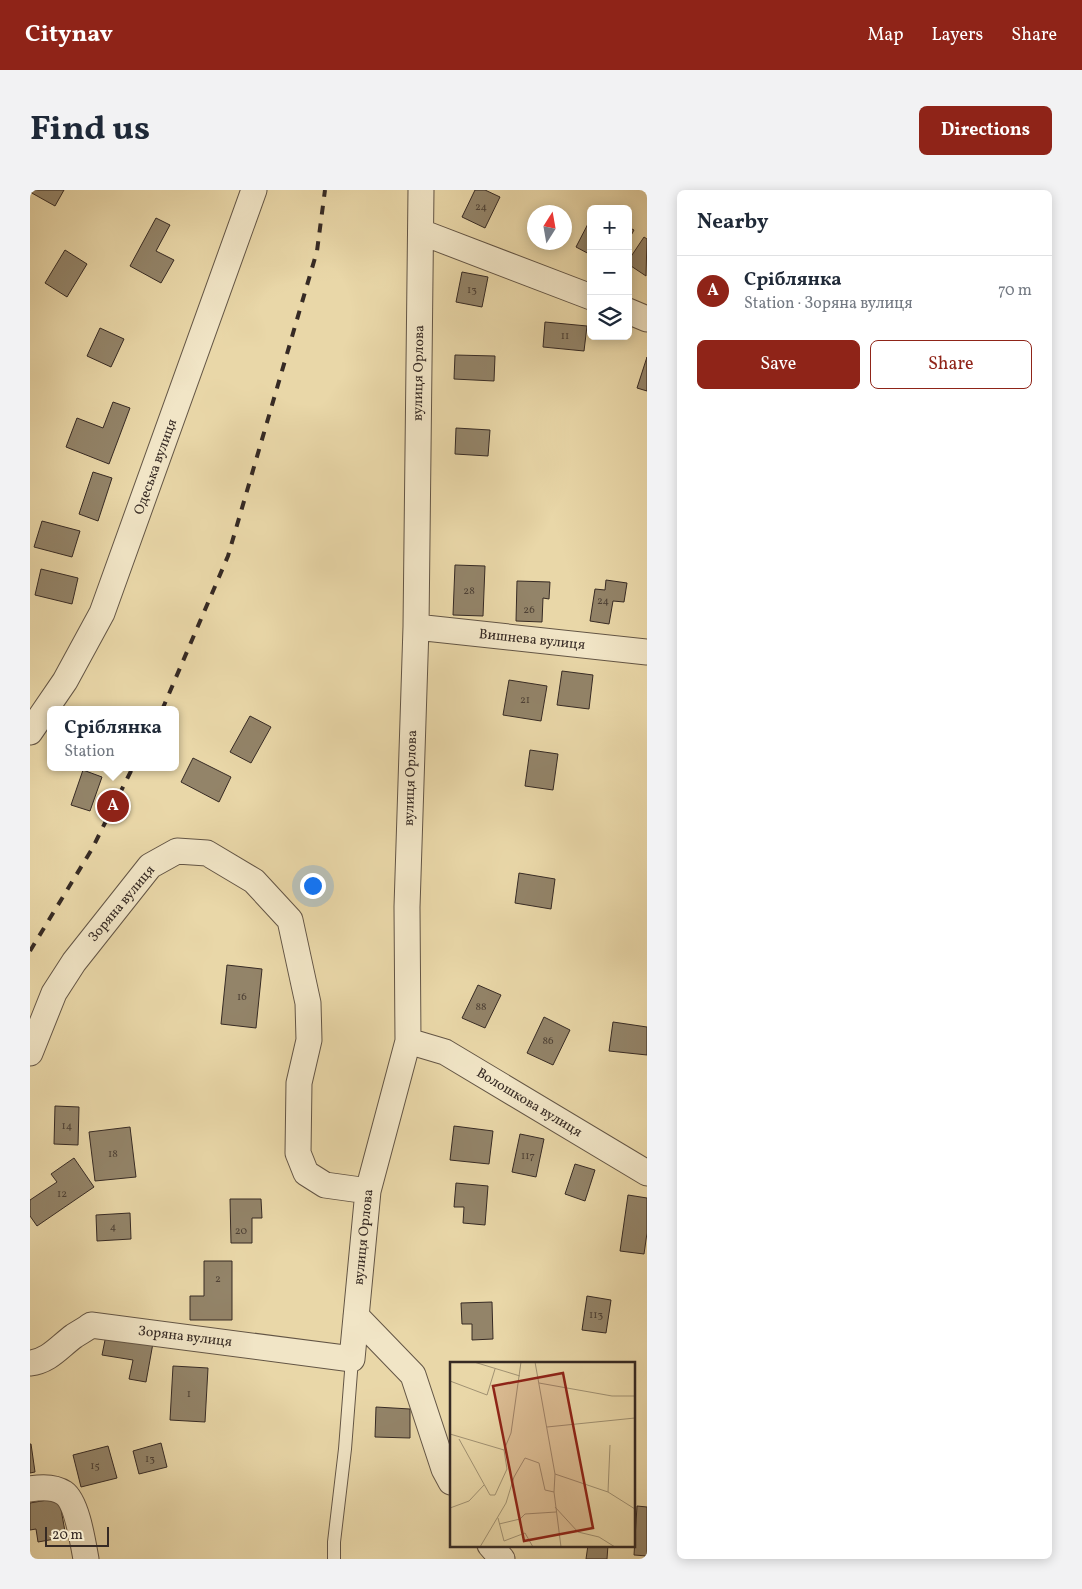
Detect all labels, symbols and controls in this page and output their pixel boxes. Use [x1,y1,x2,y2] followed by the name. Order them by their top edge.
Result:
[25,18,113,52] text: Citynav
[867,23,903,48] text: Map
[931,23,983,48] text: Layers
[1011,23,1057,48] text: Share
[30,106,150,154] text: Find us
[919,106,1052,155] button: Directions
[475,200,487,215] house number: 24
[527,205,572,250] north arrow
[587,205,632,340] map controls
[587,205,632,250] button: +
[697,208,768,237] text: Nearby
[587,250,632,295] button: −
[744,267,842,293] text: Сріблянка
[707,280,719,302] text: A
[998,280,1032,302] text: 70 m
[467,283,477,298] house number: 13
[744,293,913,315] text: Station · Зоряна вулиця
[587,295,632,340] button: layers
[409,325,429,421] street label: вулиця Орлова
[561,329,569,344] house number: 11
[697,340,860,389] button: Save
[870,340,1032,389] button: Share
[130,416,182,518] street label: Одеська вулиця
[463,584,475,599] house number: 28
[597,594,609,609] house number: 24
[523,603,535,618] house number: 26
[478,625,586,655] street label: Вишнева вулиця
[520,693,530,708] house number: 21
[47,706,179,771] popup
[64,715,162,741] text: Сріблянка
[400,730,422,826] street label: вулиця Орлова
[64,741,115,763] text: Station
[97,787,129,825] pin: A
[84,862,160,946] street label: Зоряна вулиця
[300,873,326,899] your location
[237,990,247,1005] house number: 16
[475,1000,487,1015] house number: 88
[542,1034,554,1049] house number: 86
[473,1064,585,1142] street label: Волошкова вулиця
[62,1119,73,1134] house number: 14
[108,1147,118,1162] house number: 18
[521,1149,535,1164] house number: 117
[57,1187,67,1202] house number: 12
[350,1188,378,1286] street label: вулиця Орлова
[110,1220,117,1235] house number: 4
[235,1224,248,1239] house number: 20
[215,1272,221,1287] house number: 2
[589,1308,603,1323] house number: 113
[137,1322,233,1352] street label: Зоряна вулиця
[450,1362,634,1546] inset map
[187,1387,191,1402] house number: 1
[145,1452,155,1467] house number: 13
[90,1459,100,1474] house number: 15
[45,1524,109,1547] scale bar
[52,1526,83,1545] text: 20 m

